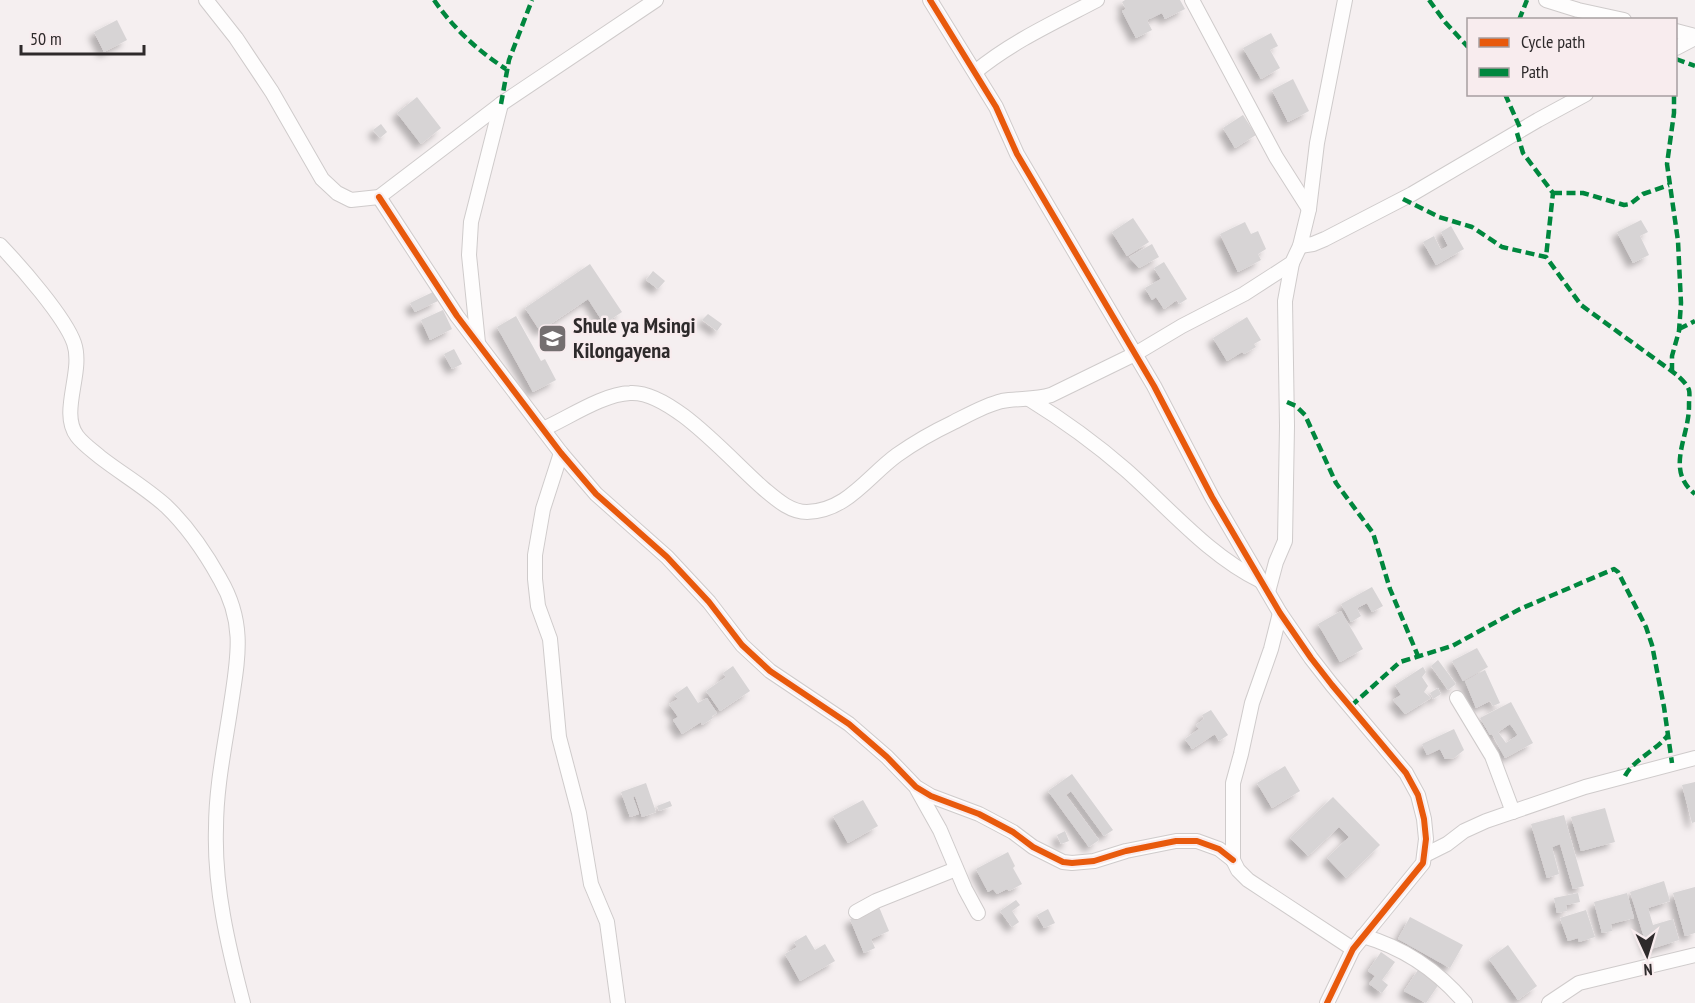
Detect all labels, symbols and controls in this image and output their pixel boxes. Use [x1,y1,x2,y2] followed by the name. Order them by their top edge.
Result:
[21,18,144,56] scale bar
[1467,18,1677,96] legend
[30,27,62,50] text: 50 m
[1521,30,1585,53] text: Cycle path
[1521,60,1549,83] text: Path
[573,311,696,364] place label: Shule ya Msingi Kilongayena
[536,322,568,354] school or university icon: Shule ya Msingi Kilongayena
[1617,925,1677,985] north arrow
[1643,960,1653,980] text: N

